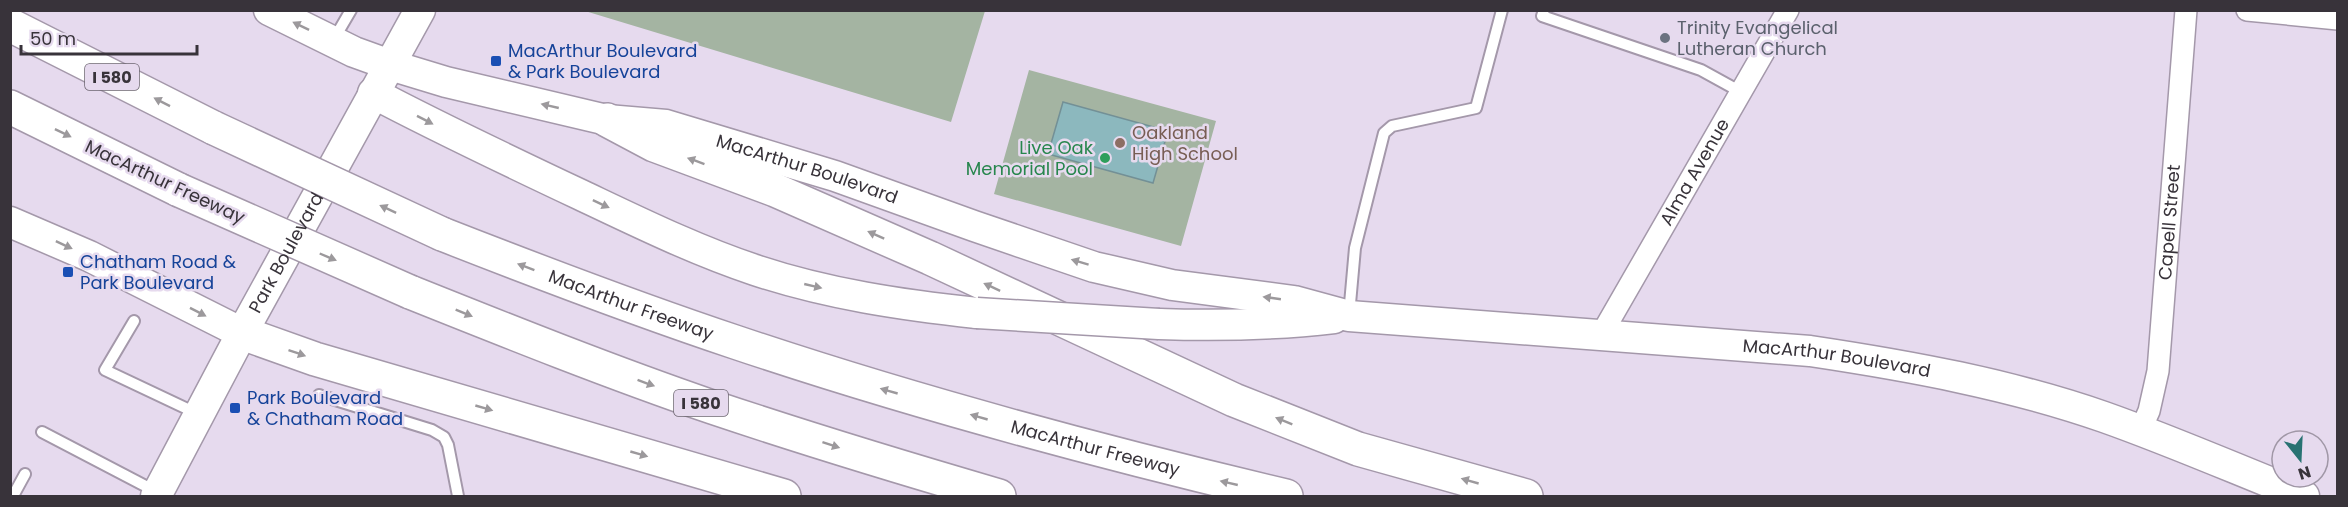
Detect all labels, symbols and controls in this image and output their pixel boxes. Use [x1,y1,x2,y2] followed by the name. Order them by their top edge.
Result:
[1677,15,1838,61] place label: Trinity Evangelical Lutheran Church
[21,18,196,56] scale bar
[292,21,309,31] one-way arrow
[30,26,76,51] text: 50 m
[1658,31,1672,45] marker: Trinity Evangelical Lutheran Church
[508,38,697,84] place label: MacArthur Boulevard & Park Boulevard
[489,54,503,68] marker: MacArthur Boulevard & Park Boulevard
[85,64,139,90] road number: I 580
[153,97,170,107] one-way arrow
[541,101,559,111] one-way arrow
[1654,114,1735,230] street label: Alma Avenue
[417,115,434,125] one-way arrow
[1132,120,1238,166] place label: Oakland High School
[713,128,901,210] street label: MacArthur Boulevard
[54,129,71,138] one-way arrow
[81,134,249,230] street label: MacArthur Freeway
[966,135,1094,181] place label: Live Oak Memorial Pool
[1113,136,1127,150] marker: Oakland High School
[1098,151,1112,165] marker: Live Oak Memorial Pool
[687,155,705,165] one-way arrow
[2152,164,2186,281] street label: Capell Street
[242,188,329,317] street label: Park Boulevard
[592,200,609,209] one-way arrow
[380,205,397,214] one-way arrow
[868,230,885,239] one-way arrow
[56,240,73,249] one-way arrow
[80,249,237,295] place label: Chatham Road & Park Boulevard
[320,252,338,262] one-way arrow
[1071,257,1089,266] one-way arrow
[517,262,535,271] one-way arrow
[545,263,717,346] street label: MacArthur Freeway
[61,265,75,279] marker: Chatham Road & Park Boulevard
[804,282,823,291] one-way arrow
[984,283,1001,292] one-way arrow
[1262,293,1281,303] one-way arrow
[189,306,207,316] one-way arrow
[455,309,473,319] one-way arrow
[1742,333,1933,383] street label: MacArthur Boulevard
[289,348,307,358] one-way arrow
[637,379,655,389] one-way arrow
[247,385,403,431] place label: Park Boulevard & Chatham Road
[880,386,898,395] one-way arrow
[674,390,728,416] road number: I 580
[228,401,242,415] marker: Park Boulevard & Chatham Road
[475,404,493,413] one-way arrow
[970,412,988,421] one-way arrow
[1008,414,1183,482] street label: MacArthur Freeway
[1275,416,1293,425] one-way arrow
[2270,429,2330,489] north arrow
[822,441,840,451] one-way arrow
[630,450,648,459] one-way arrow
[2295,460,2314,486] text: N
[1460,475,1479,485] one-way arrow
[1219,477,1238,487] one-way arrow

